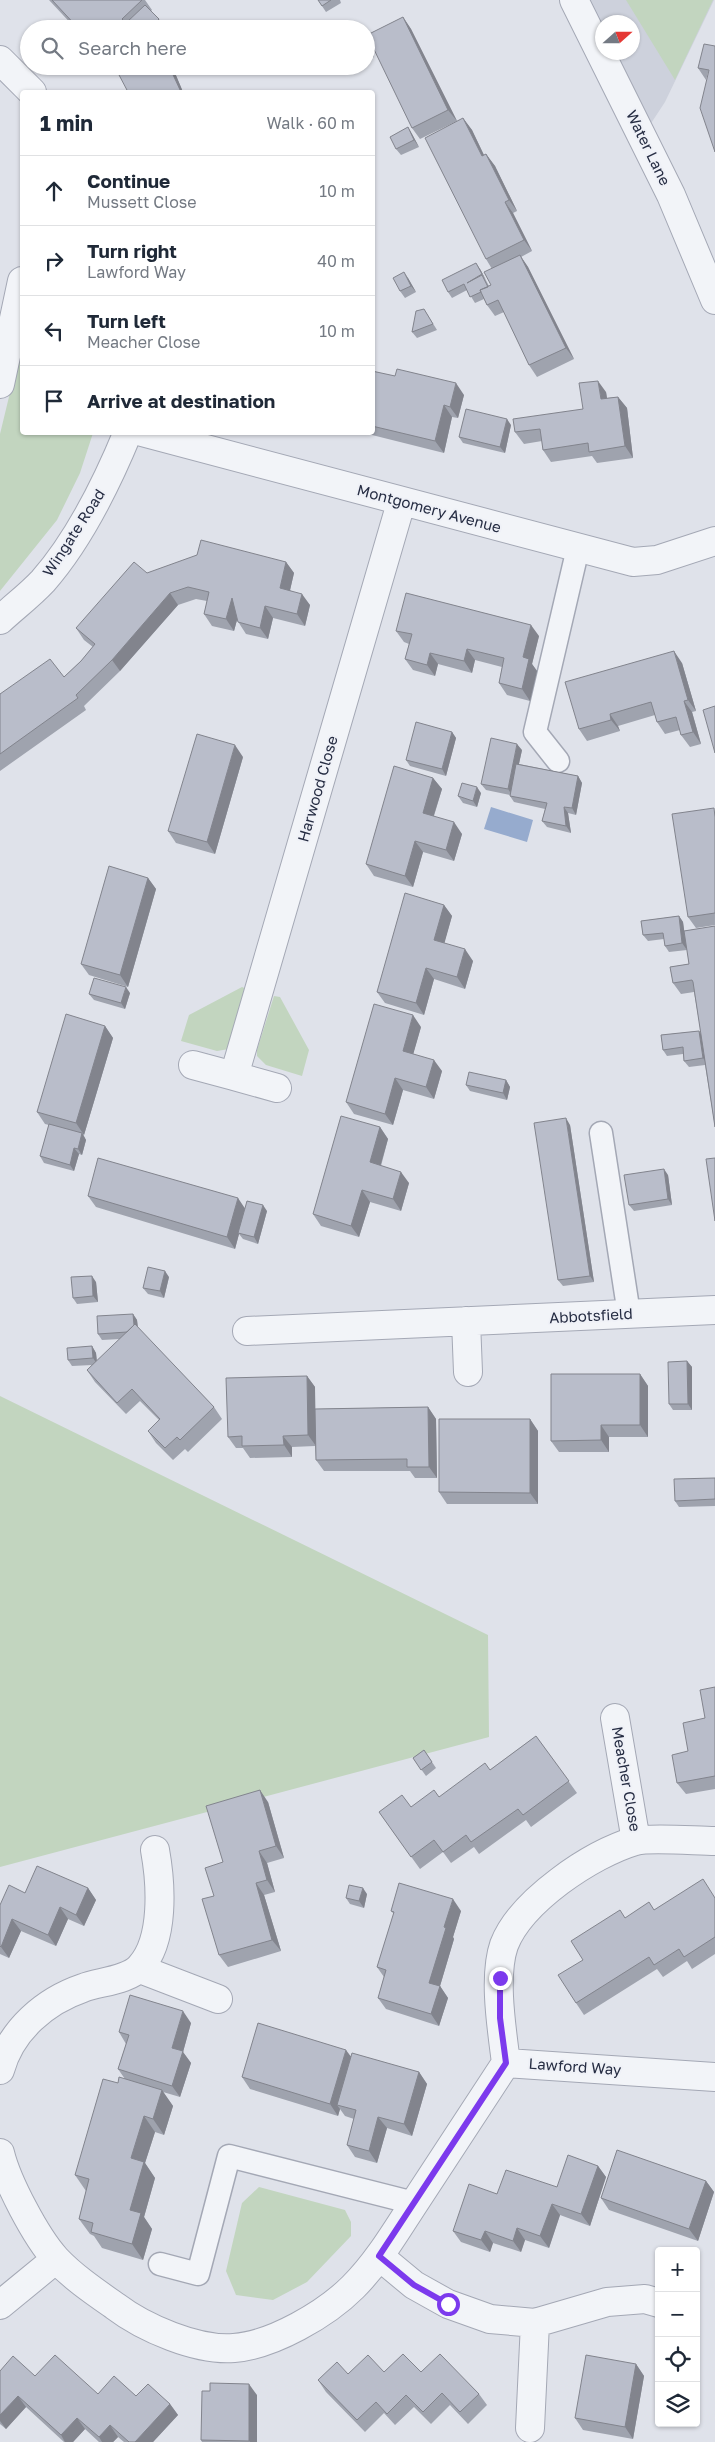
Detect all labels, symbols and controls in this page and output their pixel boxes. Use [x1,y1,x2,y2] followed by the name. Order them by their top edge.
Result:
[595,15,640,60] north arrow
[20,20,375,75] search box
[38,34,66,62] icon: search
[78,36,187,59] text: Search here
[623,107,675,188] street label: Water Lane
[40,110,93,136] text: 1 min
[267,113,355,133] text: Walk · 60 m
[87,169,170,192] text: Continue
[40,177,68,205] icon: ahead
[319,181,355,201] text: 10 m
[87,192,197,212] text: Mussett Close
[87,239,177,262] text: Turn right
[40,247,68,275] icon: right
[317,251,355,271] text: 40 m
[87,262,186,282] text: Lawford Way
[87,309,166,332] text: Turn left
[40,317,68,345] icon: left
[319,321,355,341] text: 10 m
[87,332,200,352] text: Meacher Close
[40,387,68,415] icon: arrive
[87,389,275,412] text: Arrive at destination
[355,480,504,536] street label: Montgomery Avenue
[38,485,108,579] street label: Wingate Road
[293,733,341,844] street label: Harwood Close
[549,1304,633,1326] street label: Abbotsfield
[609,1725,645,1833] street label: Meacher Close
[489,1967,512,1990] route end
[528,2054,623,2078] street label: Lawford Way
[655,2247,700,2427] map controls
[655,2247,700,2292] button: +
[655,2292,700,2337] button: −
[437,2293,460,2316] route start
[655,2337,700,2382] button: locate
[655,2382,700,2427] button: layers

